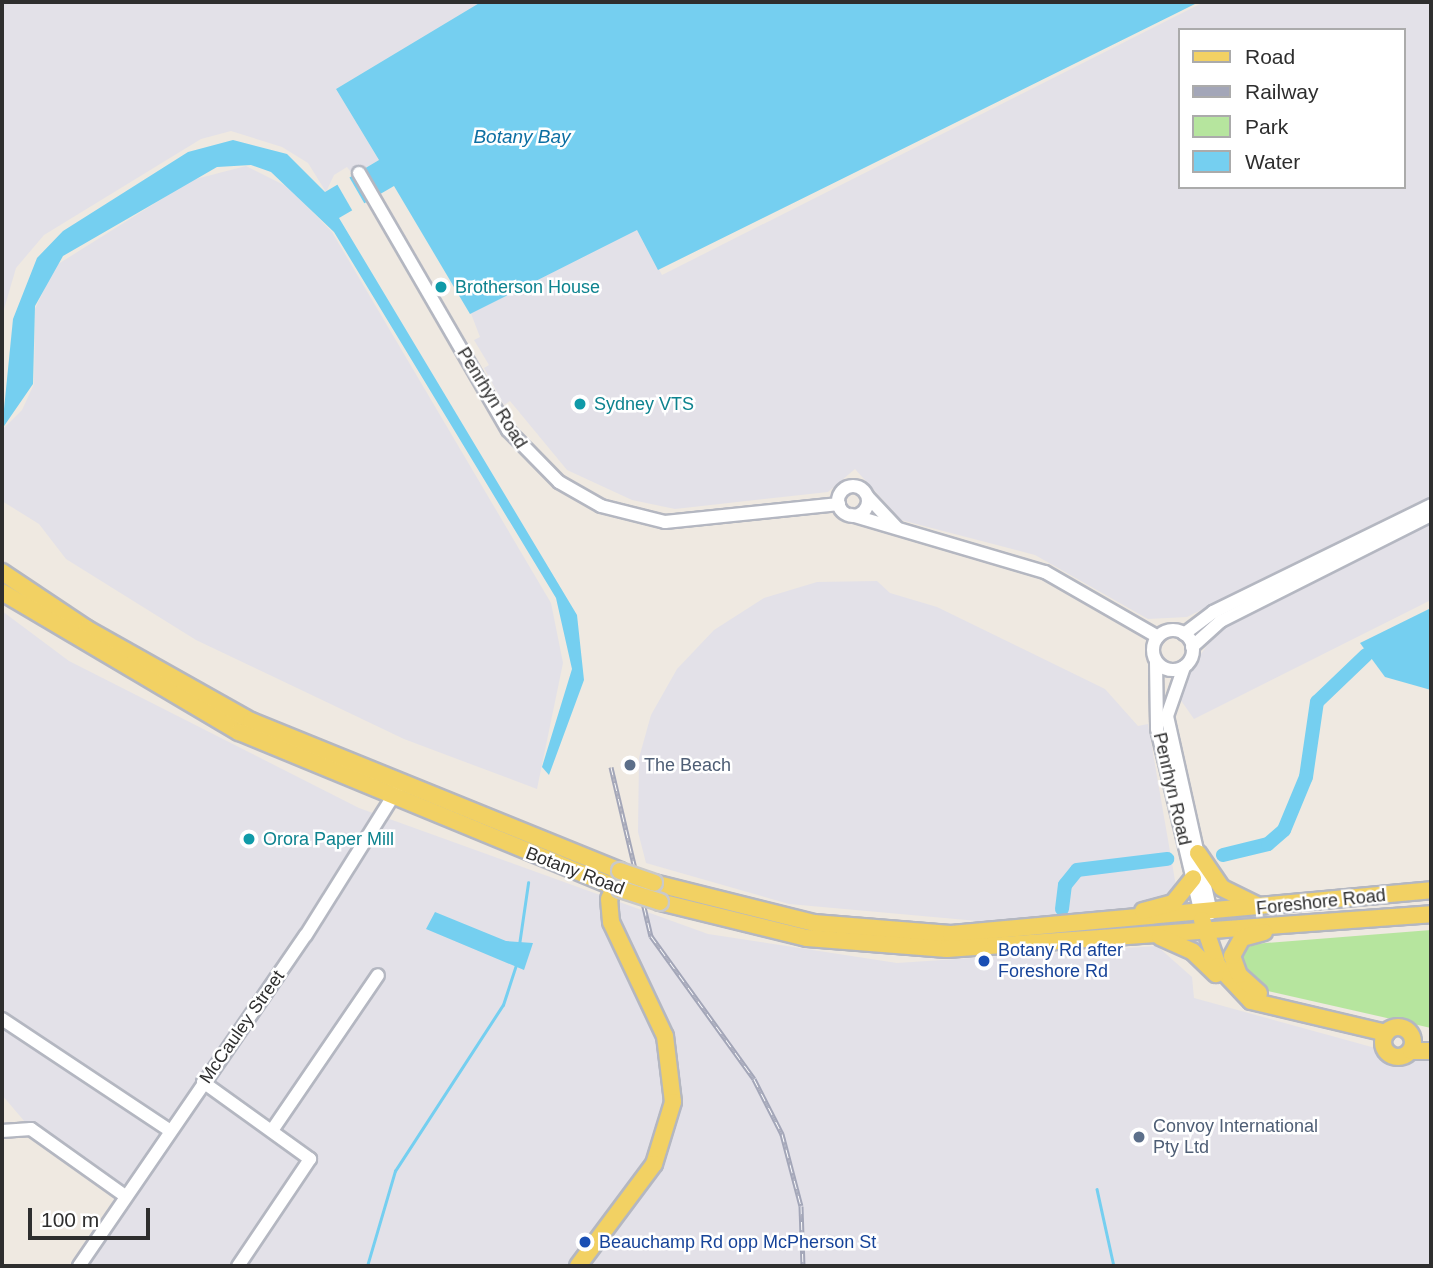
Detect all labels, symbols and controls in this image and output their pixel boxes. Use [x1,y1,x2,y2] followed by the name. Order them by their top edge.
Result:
[1178,28,1405,189] legend
[1245,45,1295,68] text: Road
[1245,80,1319,103] text: Railway
[1245,115,1288,138] text: Park
[473,126,571,148] water label: Botany Bay
[1245,150,1300,173] text: Water
[455,276,600,298] place label: Brotherson House
[433,279,449,295] marker: Brotherson House
[452,343,532,453] street label: Penrhyn Road
[594,393,694,415] place label: Sydney VTS
[572,396,588,412] marker: Sydney VTS
[1149,731,1195,847] street label: Penrhyn Road
[644,754,731,776] place label: The Beach
[622,757,638,773] marker: The Beach
[263,828,394,850] place label: Orora Paper Mill
[241,831,257,847] marker: Orora Paper Mill
[523,842,627,900] street label: Botany Road
[1255,884,1387,920] street label: Foreshore Road
[998,940,1123,982] place label: Botany Rd after Foreshore Rd
[976,953,992,969] marker: Botany Rd after Foreshore Rd
[195,966,289,1088] street label: McCauley Street
[1153,1116,1318,1158] place label: Convoy International Pty Ltd
[1131,1129,1147,1145] marker: Convoy International Pty Ltd
[32,1194,154,1238] scale bar
[41,1208,99,1231] text: 100 m
[599,1231,876,1253] place label: Beauchamp Rd opp McPherson St
[577,1234,593,1250] marker: Beauchamp Rd opp McPherson St

